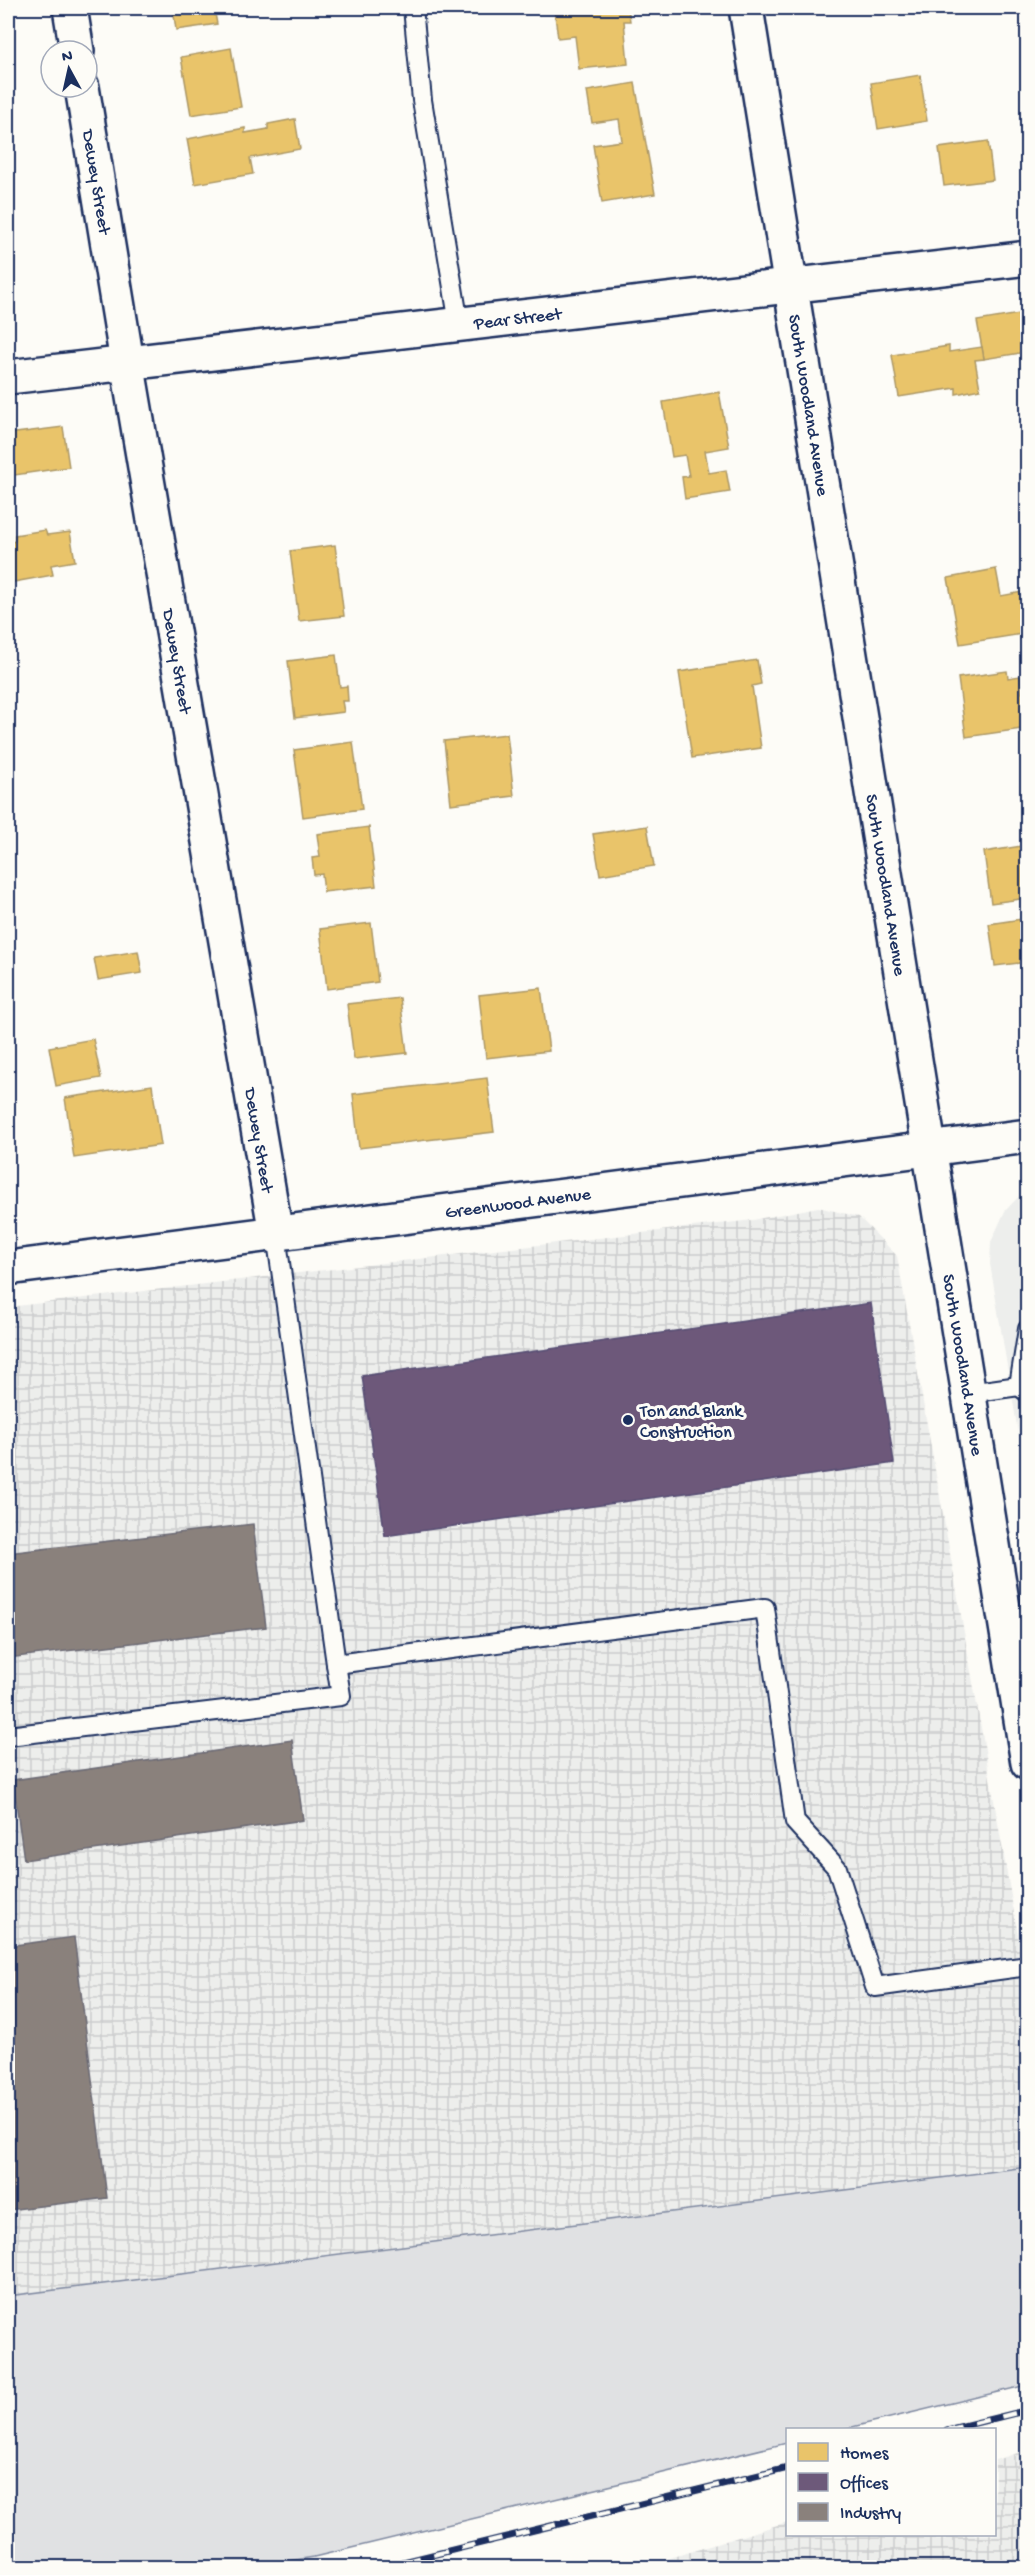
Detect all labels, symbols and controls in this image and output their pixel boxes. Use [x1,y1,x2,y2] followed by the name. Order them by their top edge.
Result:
[39,39,99,99] north arrow
[61,47,74,68] text: N
[76,127,114,237] street label: Dewey Street
[472,304,564,336] street label: Pear Street
[782,313,832,498] street label: South Woodland Avenue
[156,607,195,717] street label: Dewey Street
[859,793,909,978] street label: South Woodland Avenue
[238,1086,277,1196] street label: Dewey Street
[444,1185,593,1224] street label: Greenwood Avenue
[937,1273,987,1458] street label: South Woodland Avenue
[639,1402,744,1444] place label: Ton and Blank Construction
[621,1413,635,1427] marker: Ton and Blank Construction
[786,2428,996,2536] legend
[840,2444,890,2465] text: Homes
[840,2474,889,2495] text: Offices
[840,2504,901,2525] text: Industry

